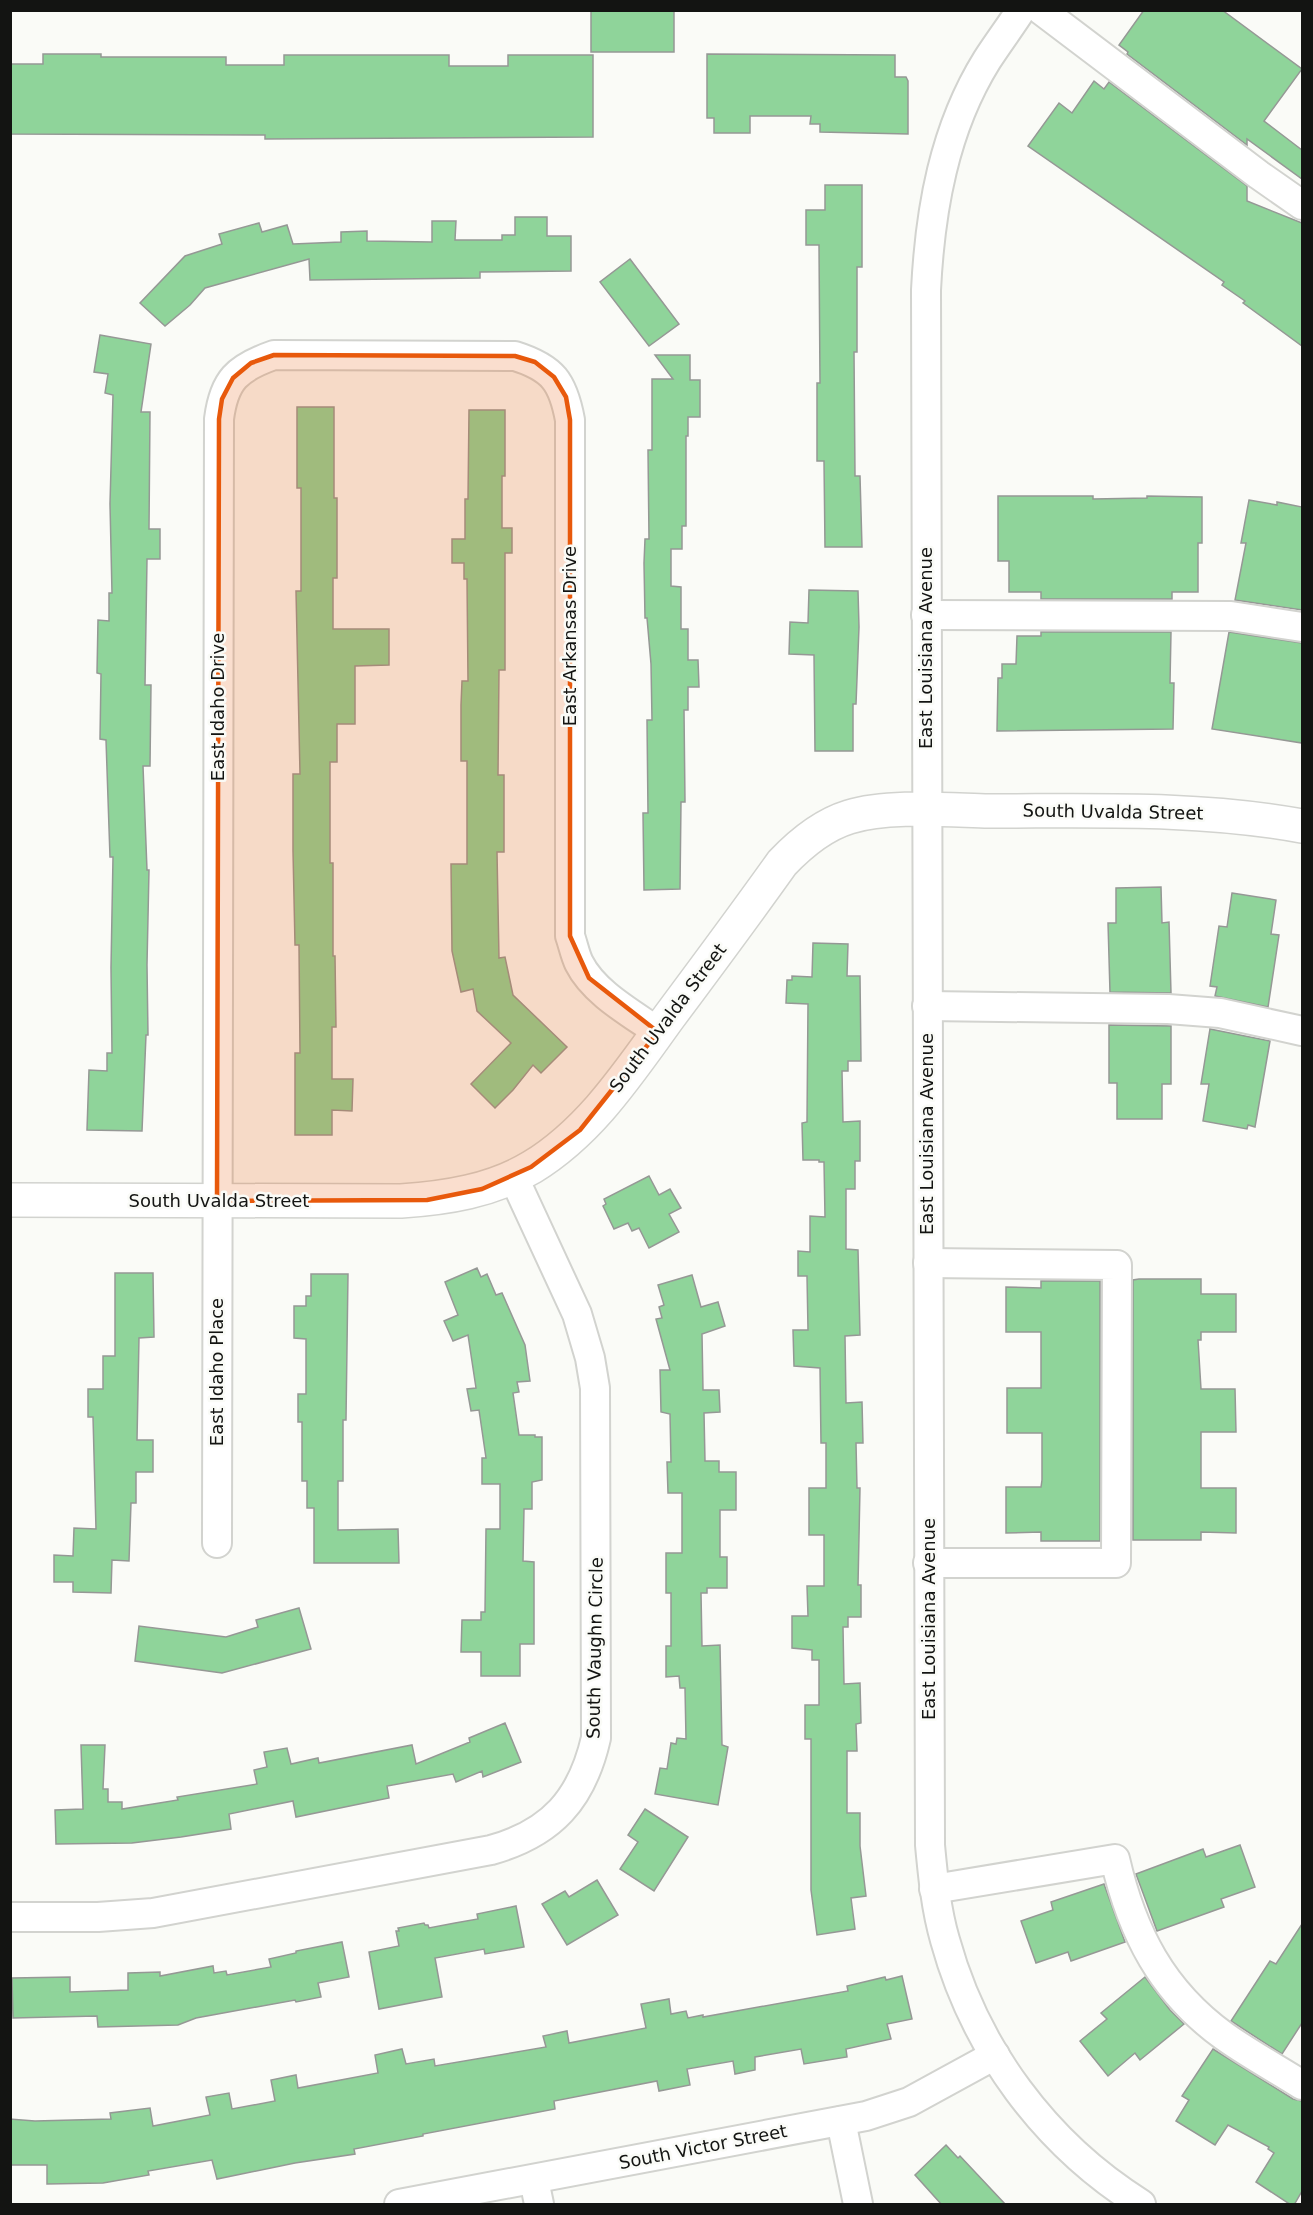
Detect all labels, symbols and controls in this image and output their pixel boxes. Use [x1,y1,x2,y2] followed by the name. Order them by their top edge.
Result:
[559,546,580,726] street label: East Arkansas Drive
[915,547,936,749] street label: East Louisiana Avenue
[207,633,228,781] street label: East Idaho Drive
[1022,799,1204,824] street label: South Uvalda Street
[605,939,730,1096] street label: South Uvalda Street
[916,1033,937,1235] street label: East Louisiana Avenue
[129,1190,309,1211] street label: South Uvalda Street
[206,1298,227,1446] street label: East Idaho Place
[918,1518,939,1720] street label: East Louisiana Avenue
[582,1557,607,1739] street label: South Vaughn Circle
[617,2120,789,2173] street label: South Victor Street

